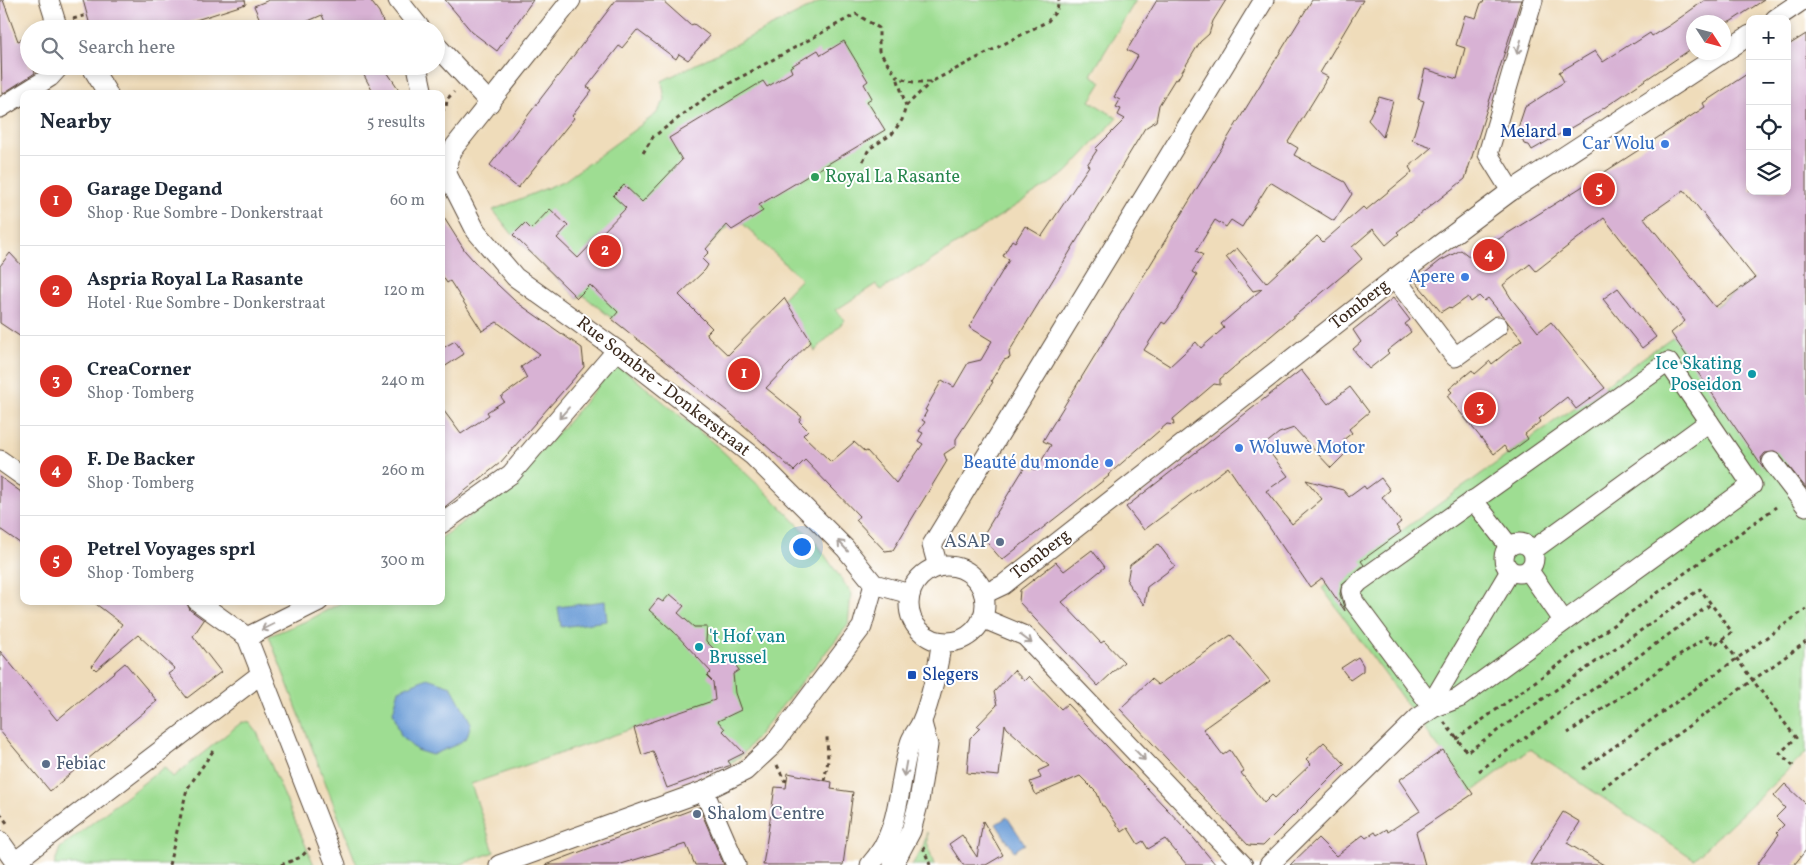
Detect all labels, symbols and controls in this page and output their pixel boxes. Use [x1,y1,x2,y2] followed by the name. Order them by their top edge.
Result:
[1686,15,1731,60] north arrow
[1746,15,1791,195] map controls
[1746,15,1791,60] button: +
[20,20,445,75] search box
[38,34,66,62] icon: search
[78,35,175,61] text: Search here
[1514,38,1524,54] one-way arrow
[1746,60,1791,105] button: −
[1746,105,1791,150] button: locate
[40,108,111,137] text: Nearby
[367,112,425,134] text: 5 results
[1500,120,1557,145] place label: Melard
[1561,126,1573,138] marker: Melard
[1582,132,1655,157] place label: Car Wolu
[1659,138,1671,150] marker: Car Wolu
[1746,150,1791,195] button: layers
[825,165,960,190] place label: Royal La Rasante
[1583,170,1615,208] pin: 5
[809,171,821,183] marker: Royal La Rasante
[87,177,223,203] text: Garage Degand
[53,190,59,212] text: 1
[390,190,425,212] text: 60 m
[87,203,323,225] text: Shop · Rue Sombre - Donkerstraat
[589,232,621,270] pin: 2
[1473,236,1505,274] pin: 4
[1408,265,1455,290] place label: Apere
[87,267,303,293] text: Aspria Royal La Rasante
[1459,271,1471,283] marker: Apere
[1325,274,1395,336] street label: Tomberg
[52,280,60,302] text: 2
[383,280,425,302] text: 120 m
[87,293,326,315] text: Hotel · Rue Sombre - Donkerstraat
[571,311,755,463] street label: Rue Sombre - Donkerstraat
[1655,352,1742,398] place label: Ice Skating Poseidon
[728,355,760,393] pin: 1
[87,357,191,383] text: CreaCorner
[1746,368,1758,380] marker: Ice Skating Poseidon
[52,370,60,392] text: 3
[381,370,425,392] text: 240 m
[87,383,194,405] text: Shop · Tomberg
[1464,389,1496,427] pin: 3
[558,406,570,419] one-way arrow
[1249,436,1366,461] place label: Woluwe Motor
[1233,442,1245,454] marker: Woluwe Motor
[87,447,195,473] text: F. De Backer
[963,451,1099,476] place label: Beauté du monde
[1103,457,1115,469] marker: Beauté du monde
[51,460,61,482] text: 4
[381,460,425,482] text: 260 m
[87,473,194,495] text: Shop · Tomberg
[1006,524,1076,586] street label: Tomberg
[944,530,990,555] place label: ASAP
[789,534,815,560] your location
[994,536,1006,548] marker: ASAP
[87,537,255,563] text: Petrel Voyages sprl
[837,540,849,553] one-way arrow
[52,550,60,572] text: 5
[380,550,425,572] text: 300 m
[87,563,194,585] text: Shop · Tomberg
[260,622,275,632] one-way arrow
[709,625,786,671] place label: 't Hof van Brussel
[1019,633,1032,644] one-way arrow
[693,641,705,653] marker: 't Hof van Brussel
[922,663,979,688] place label: Slegers
[906,669,918,681] marker: Slegers
[1134,748,1146,761] one-way arrow
[56,752,106,777] place label: Febiac
[40,758,52,770] marker: Febiac
[900,760,910,776] one-way arrow
[707,802,825,827] place label: Shalom Centre
[691,808,703,820] marker: Shalom Centre

